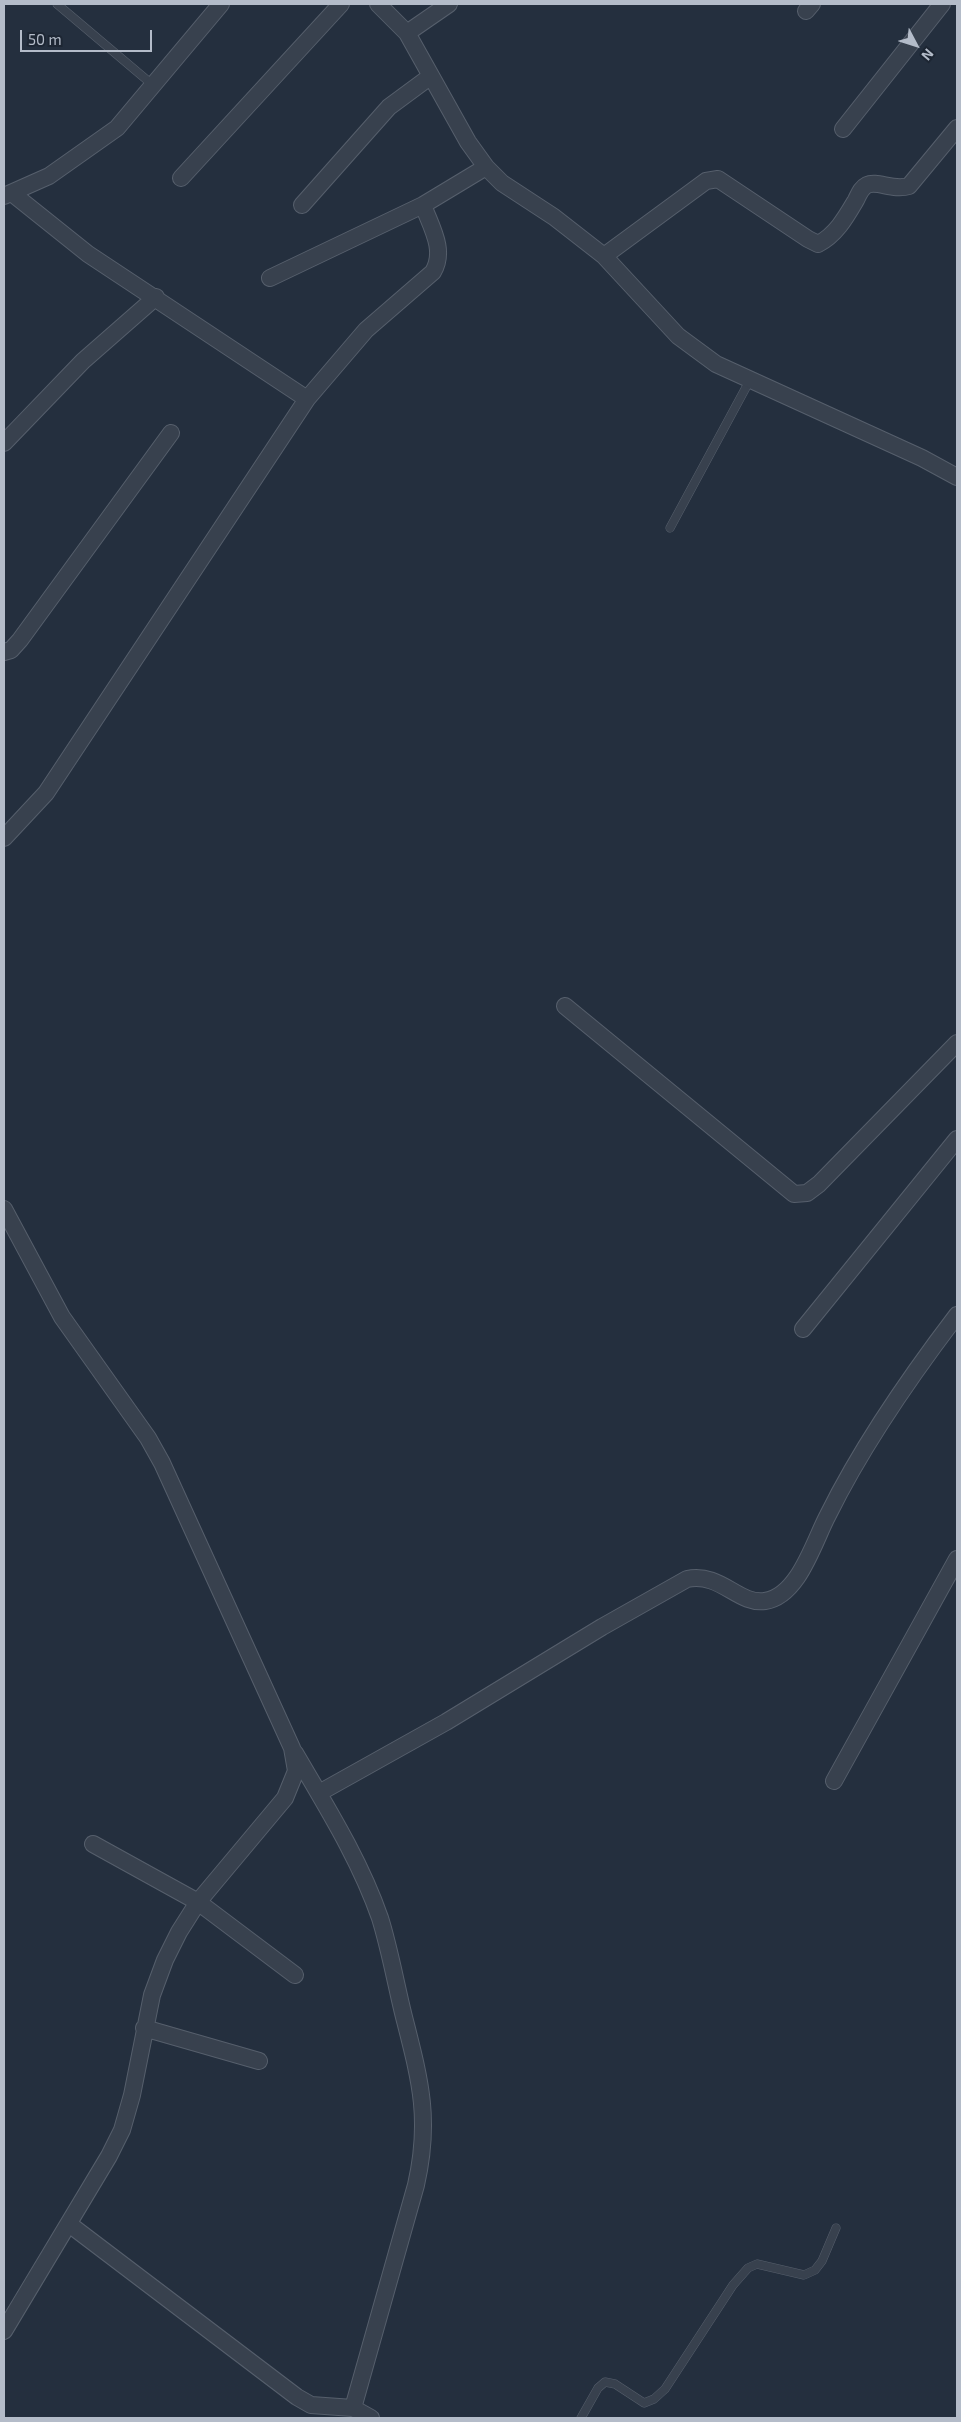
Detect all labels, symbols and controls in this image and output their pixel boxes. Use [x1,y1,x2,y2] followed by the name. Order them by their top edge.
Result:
[22,20,155,52] scale bar
[891,20,941,70] north arrow
[28,30,62,48] text: 50 m
[918,46,938,64] text: N

